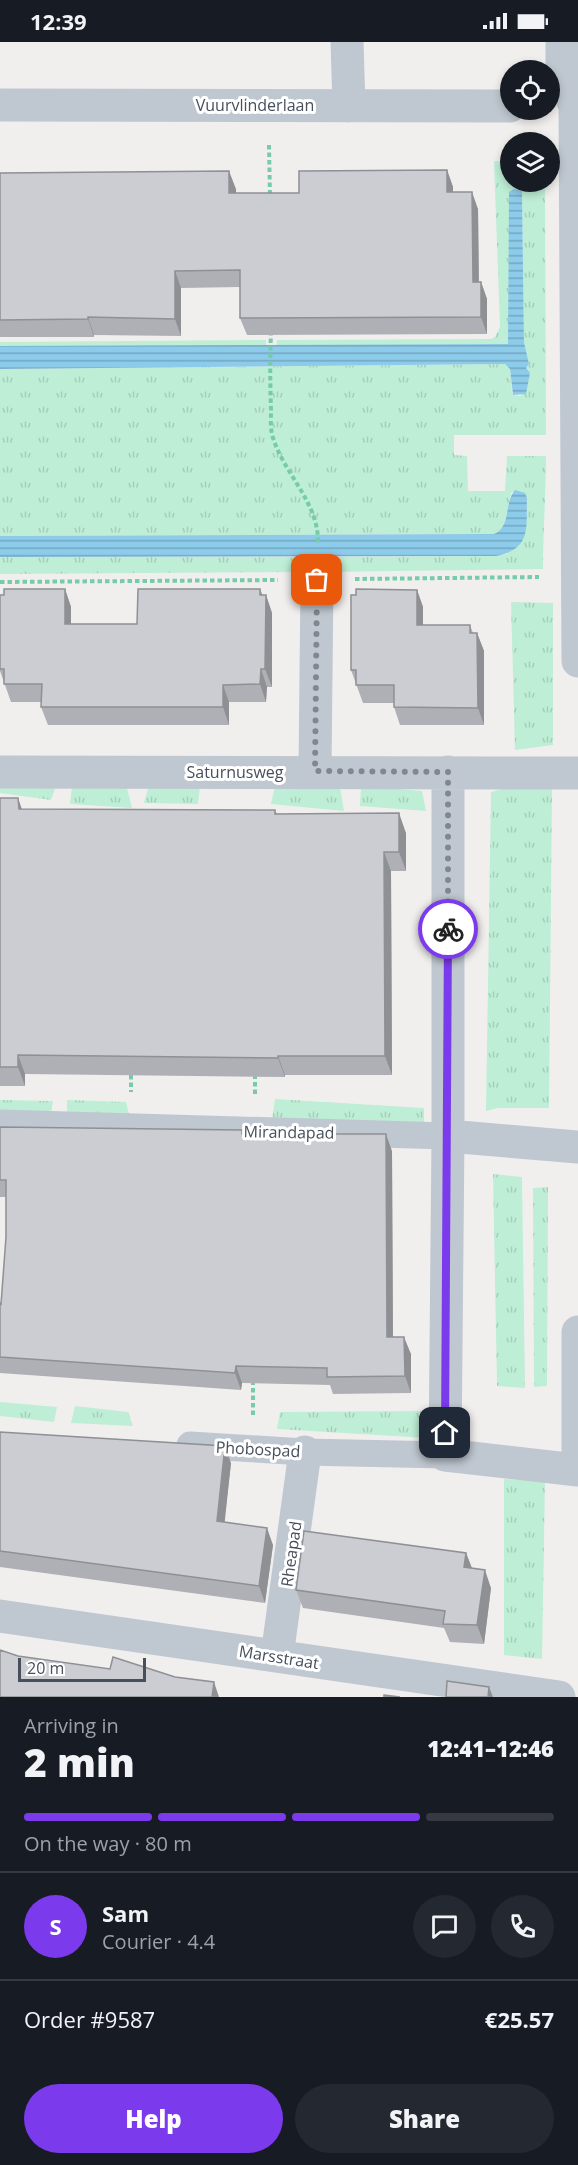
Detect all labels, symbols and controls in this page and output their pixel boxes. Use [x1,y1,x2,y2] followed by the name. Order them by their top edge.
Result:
[30,6,87,36] text: 12:39
[500,60,560,192] map controls
[500,60,560,120] button: locate
[196,94,314,116] street label: Vuurvlinderlaan
[500,132,560,192] button: layers
[291,554,342,605] pin
[300,563,333,596] icon: bag
[186,761,284,783] street label: Saturnusweg
[418,899,478,959] courier
[432,913,465,946] icon: bike
[243,1120,335,1144] street label: Mirandapad
[419,1407,470,1458] pin
[428,1416,461,1449] icon: home
[215,1436,301,1462] street label: Phobospad
[276,1520,306,1588] street label: Rheapad
[237,1640,321,1674] street label: Marsstraat
[18,1655,146,1682] scale bar
[27,1657,64,1679] text: 20 m
[24,1712,119,1739] text: Arriving in
[427,1733,554,1763] text: 12:41–12:46
[24,1735,135,1788] text: 2 min
[24,1830,192,1857] text: On the way · 80 m
[413,1895,476,1958] button: chat
[491,1895,554,1958] button: phone
[102,1898,149,1928] text: Sam
[49,1911,62,1941] text: S
[102,1928,215,1955] text: Courier · 4.4
[24,2004,155,2034] text: Order #9587
[485,2004,554,2034] text: €25.57
[24,2084,283,2153] button: Help
[295,2084,554,2153] button: Share

